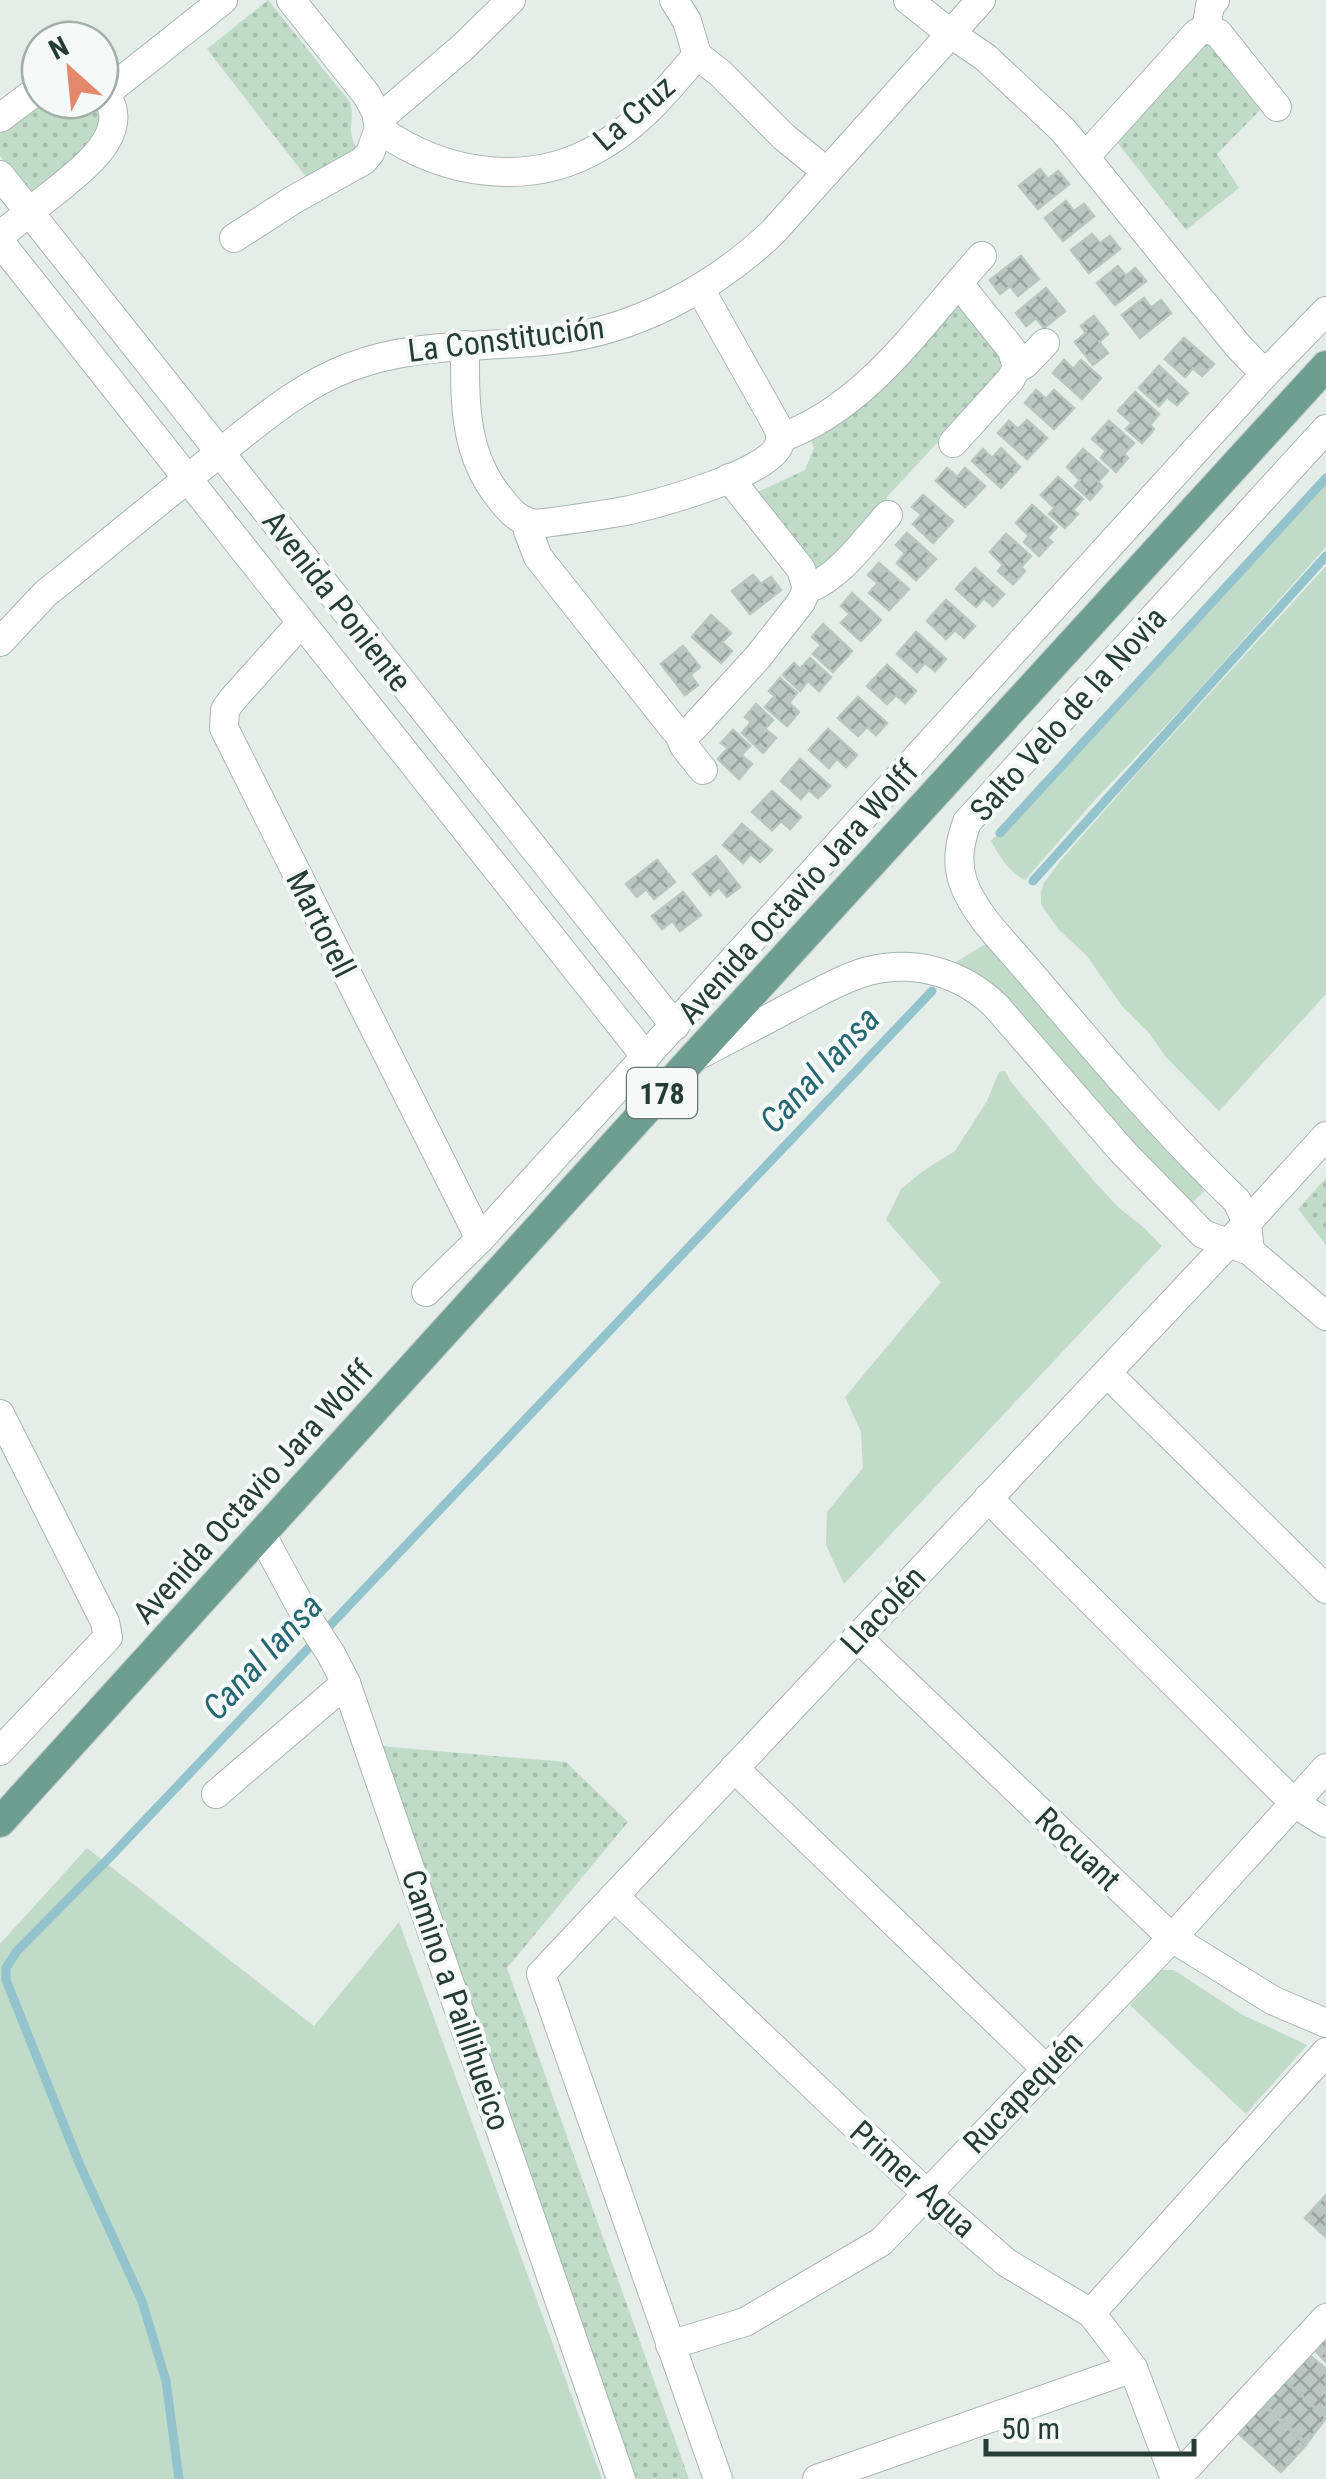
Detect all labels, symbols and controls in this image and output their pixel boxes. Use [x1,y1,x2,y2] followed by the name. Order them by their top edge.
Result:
[20,20,120,120] north arrow
[44,30,74,67] text: N
[586,67,682,159] street label: La Cruz
[406,308,606,370] street label: La Constitución
[255,503,419,699] street label: Avenida Poniente
[962,599,1174,829] street label: Salto Velo de la Novia
[670,753,926,1031] street label: Avenida Octavio Jara Wolff
[278,864,364,984] street label: Martorell
[751,999,889,1141] water label: Canal Iansa
[627,1068,697,1118] road number: 178
[125,1353,381,1631] street label: Avenida Octavio Jara Wolff
[833,1558,933,1662] street label: Llacolén
[194,1586,332,1728] water label: Canal Iansa
[1028,1799,1128,1899] street label: Rocuant
[394,1865,518,2135] street label: Camino a Paillihueico
[955,2023,1091,2161] street label: Rucapequén
[842,2113,984,2245] street label: Primer Agua
[986,2394,1194,2456] scale bar
[1001,2411,1060,2446] text: 50 m

